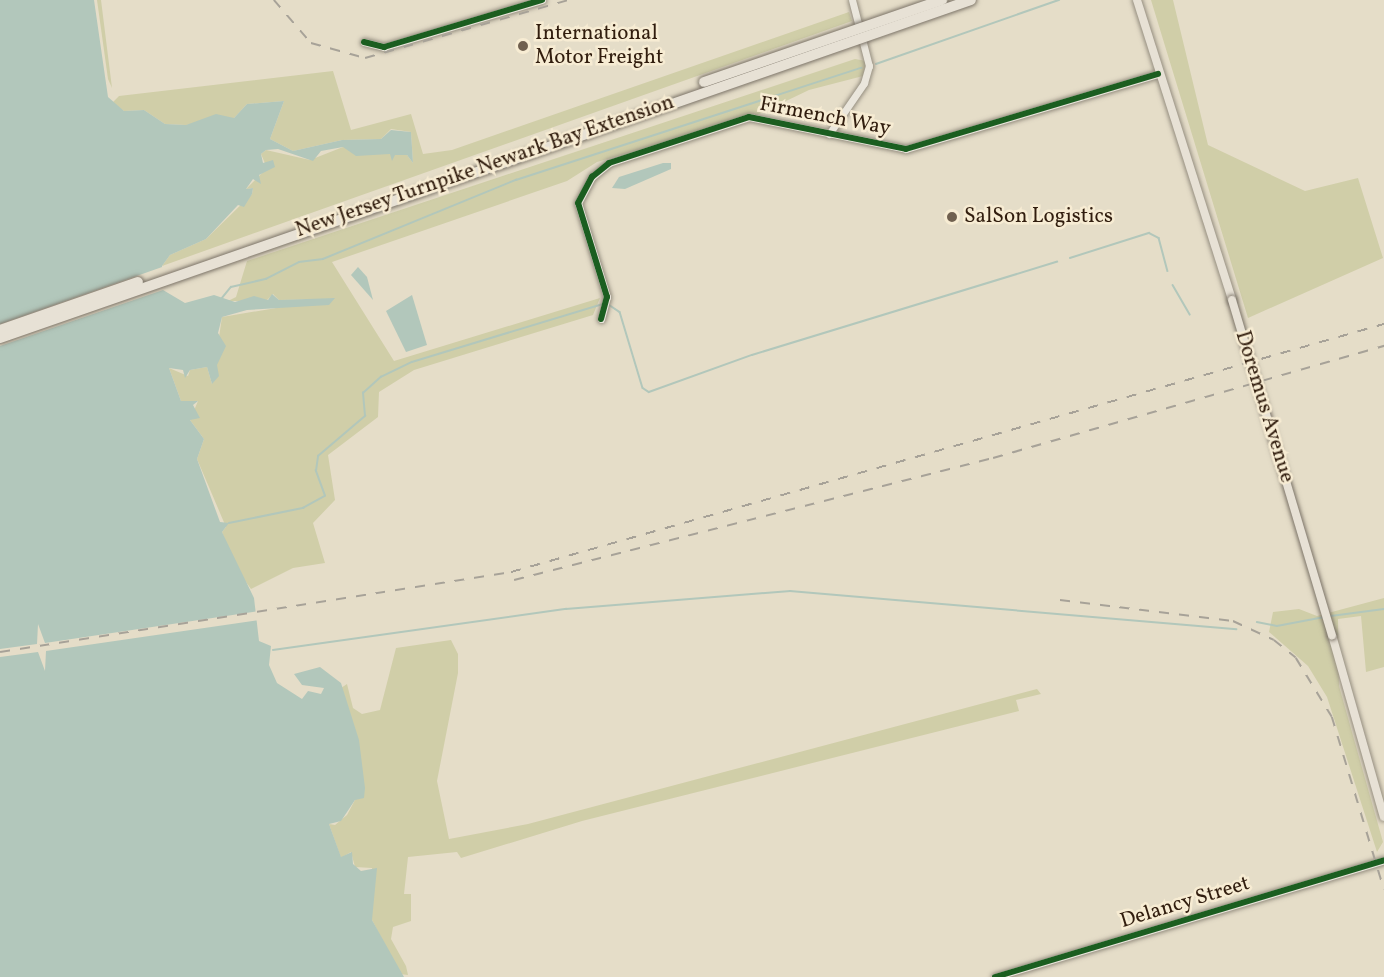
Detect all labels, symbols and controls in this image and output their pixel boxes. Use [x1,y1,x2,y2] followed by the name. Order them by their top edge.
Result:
[535,21,663,71] place label: International Motor Freight
[516,39,530,53] marker: International Motor Freight
[291,90,679,244] street label: New Jersey Turnpike Newark Bay Extension
[757,92,893,142] street label: Firmench Way
[964,204,1113,230] place label: SalSon Logistics
[945,210,959,224] marker: SalSon Logistics
[1229,328,1299,486] street label: Doremus Avenue
[1117,871,1253,935] street label: Delancy Street

